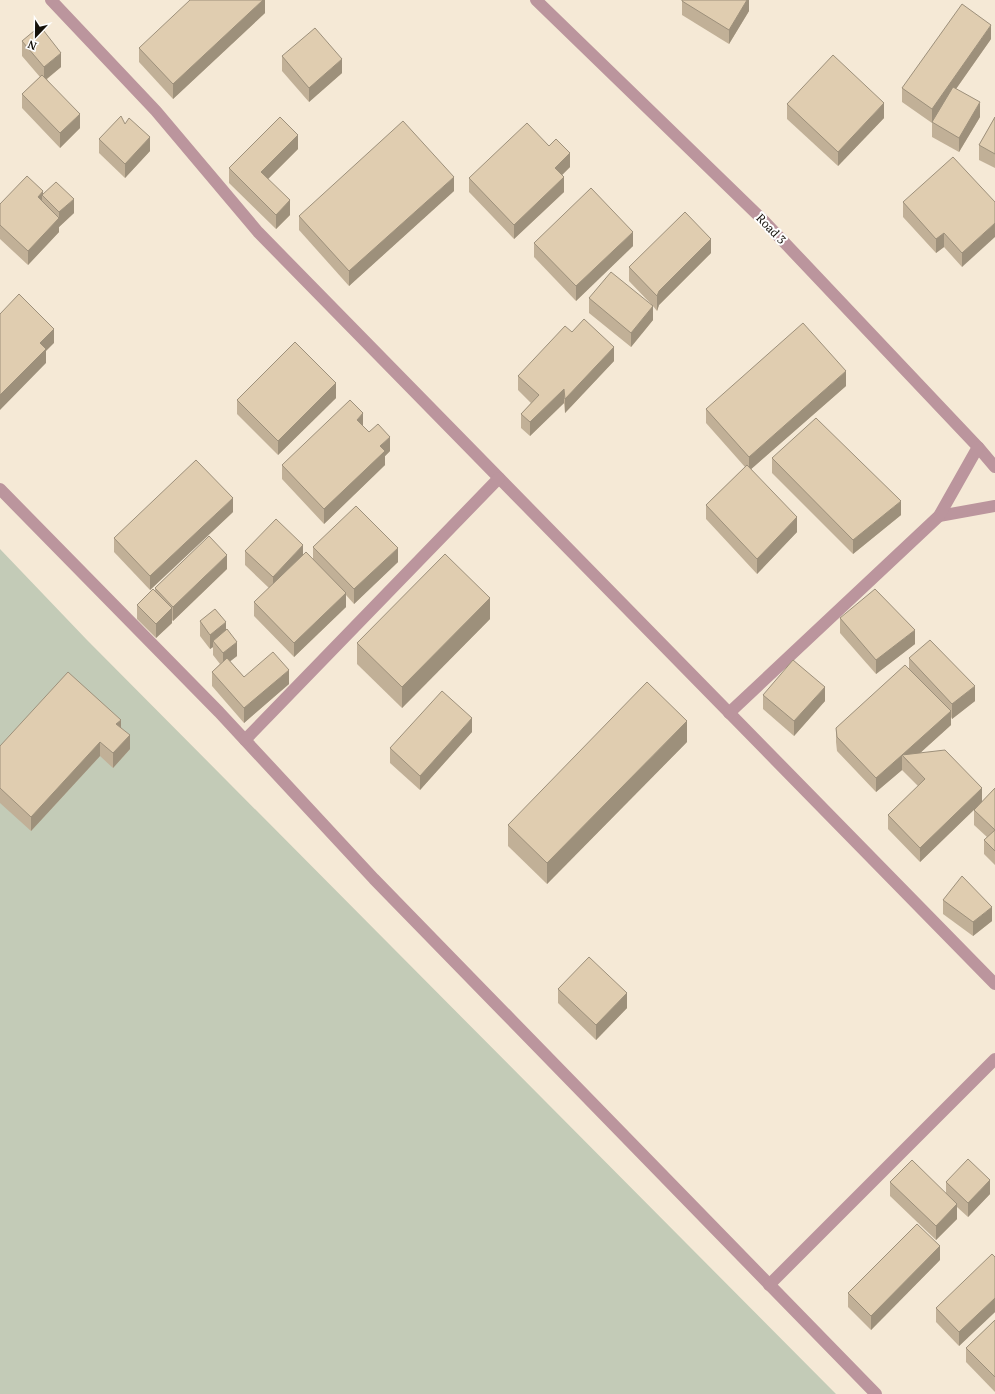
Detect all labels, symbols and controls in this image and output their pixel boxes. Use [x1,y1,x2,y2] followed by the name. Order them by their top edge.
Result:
[16,16,56,56] north arrow
[25,37,39,53] text: N
[753,210,789,247] street label: Road 3

